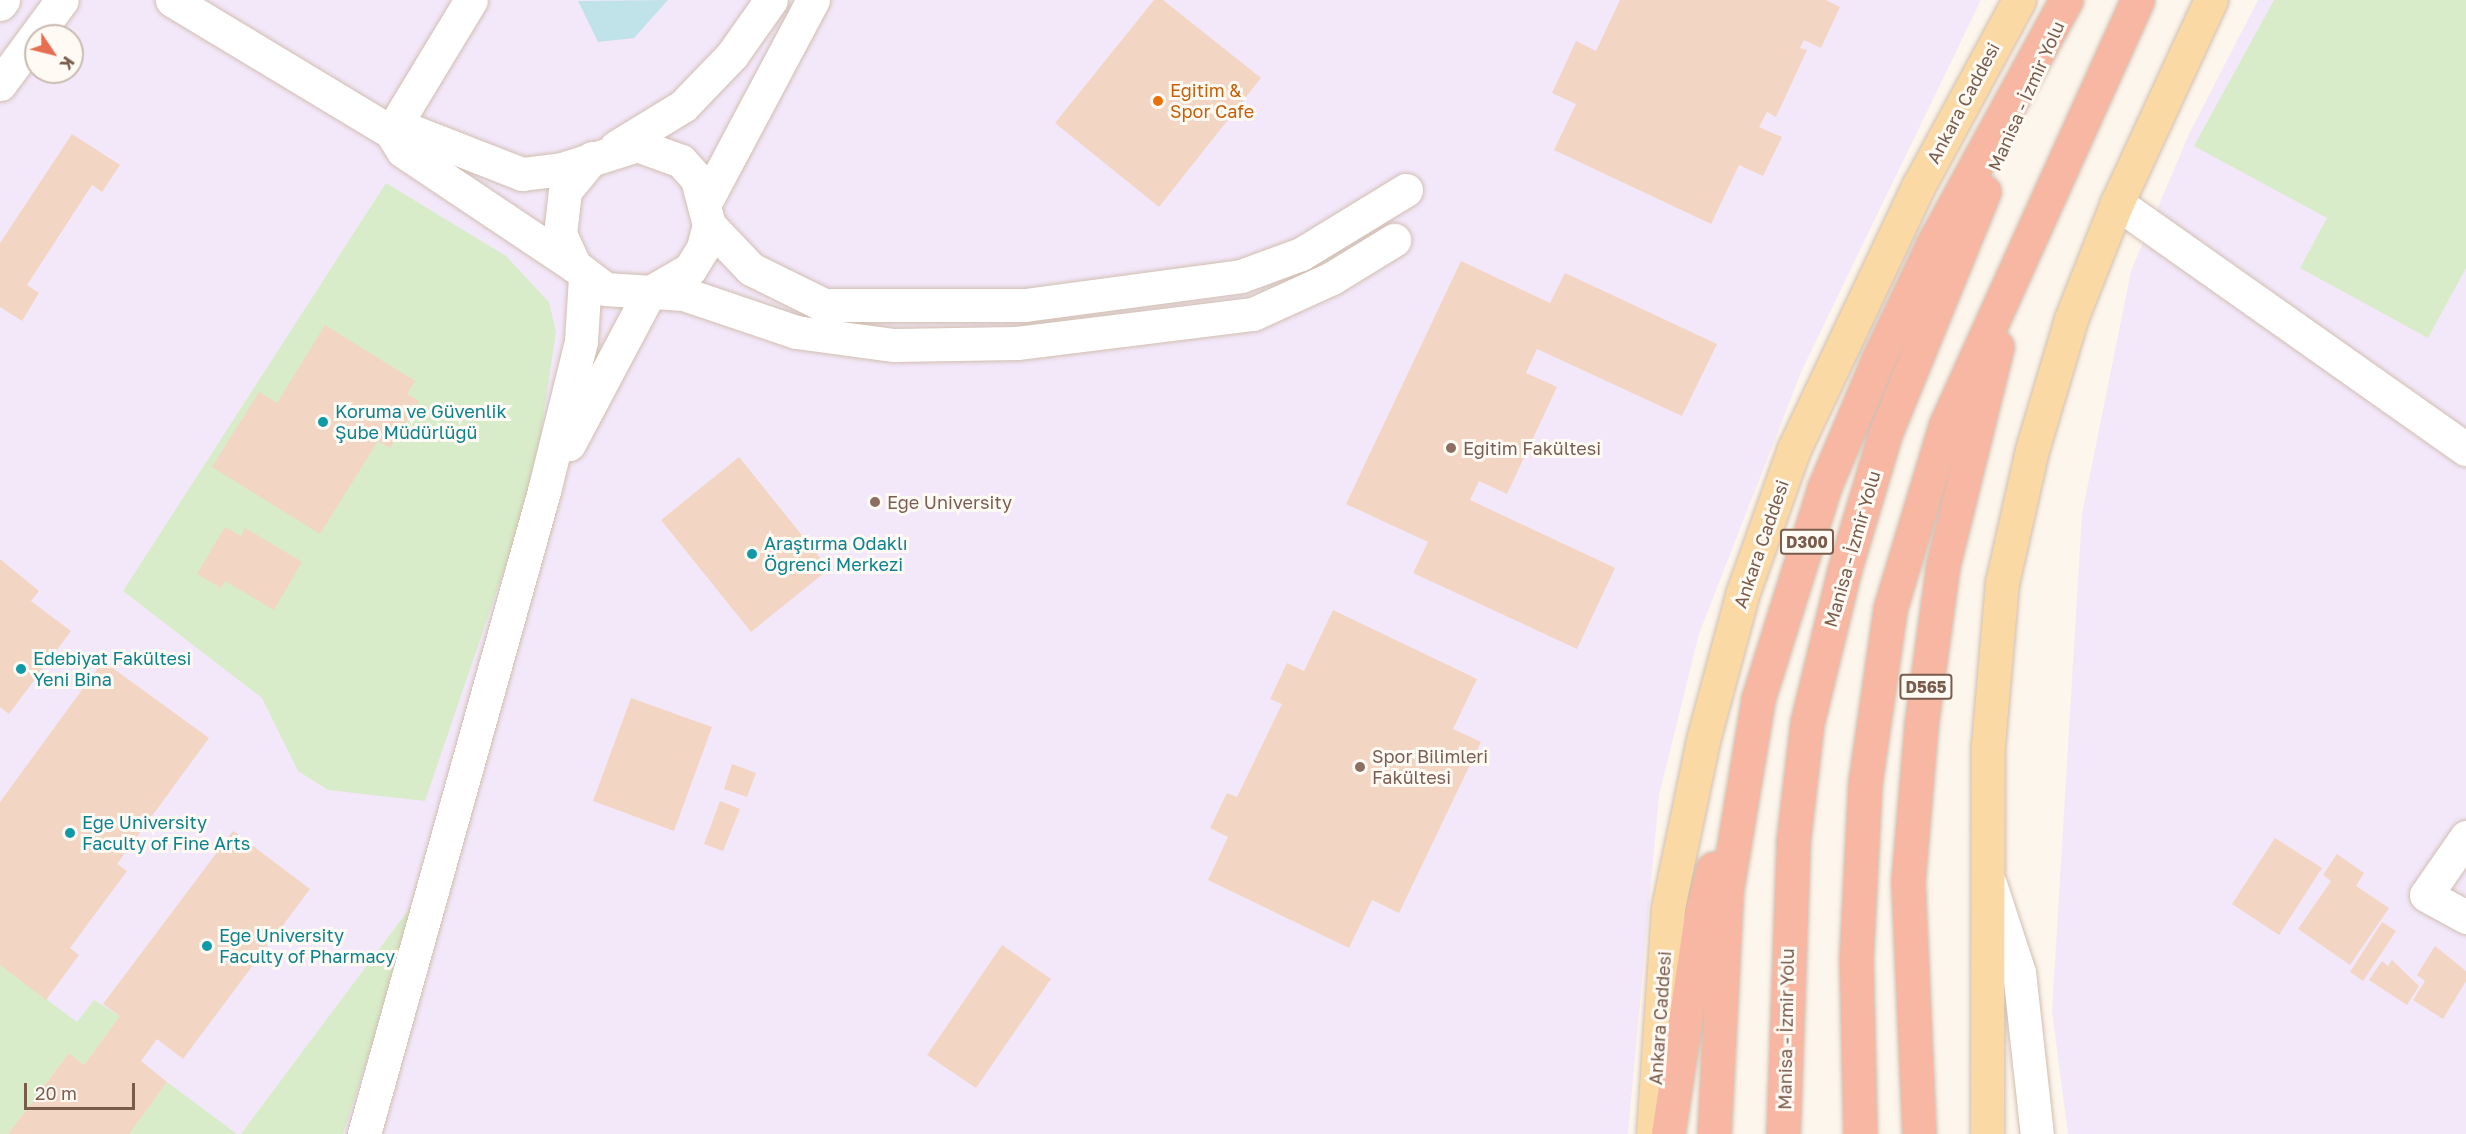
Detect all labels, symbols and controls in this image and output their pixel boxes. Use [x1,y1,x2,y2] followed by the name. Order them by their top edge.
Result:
[1983,18,2069,174] street label: Manisa - İzmir Yolu
[24,24,84,84] north arrow
[1922,39,2004,167] street label: Ankara Caddesi
[56,53,79,74] text: K
[1170,80,1254,122] place label: Eğitim & Spor Cafe
[1151,94,1165,108] marker: Eğitim & Spor Cafe
[335,401,507,444] place label: Koruma ve Güvenlik Şube Müdürlüğü
[316,415,330,429] marker: Koruma ve Güvenlik Şube Müdürlüğü
[1463,437,1601,459] place label: Eğitim Fakültesi
[1444,441,1458,455] marker: Eğitim Fakültesi
[1819,468,1885,630] street label: Manisa - İzmir Yolu
[1729,477,1793,611] street label: Ankara Caddesi
[887,491,1012,513] place label: Ege University
[868,495,882,509] marker: Ege University
[1780,529,1834,555] road number: D300
[764,533,908,576] place label: Araştırma Odaklı Öğrenci Merkezi
[745,547,759,561] marker: Araştırma Odaklı Öğrenci Merkezi
[33,648,191,690] place label: Edebiyat Fakültesi Yeni Bina
[14,662,28,676] marker: Edebiyat Fakültesi Yeni Bina
[1899,674,1953,700] road number: D565
[1372,746,1488,789] place label: Spor Bilimleri Fakültesi
[1353,760,1367,774] marker: Spor Bilimleri Fakültesi
[82,812,250,854] place label: Ege University Faculty of Fine Arts
[63,826,77,840] marker: Ege University Faculty of Fine Arts
[219,925,395,968] place label: Ege University Faculty of Pharmacy
[200,939,214,953] marker: Ege University Faculty of Pharmacy
[1774,948,1798,1110] street label: Manisa - İzmir Yolu
[1645,950,1675,1086] street label: Ankara Caddesi
[27,1071,138,1109] scale bar
[35,1082,77,1104] text: 20 m

